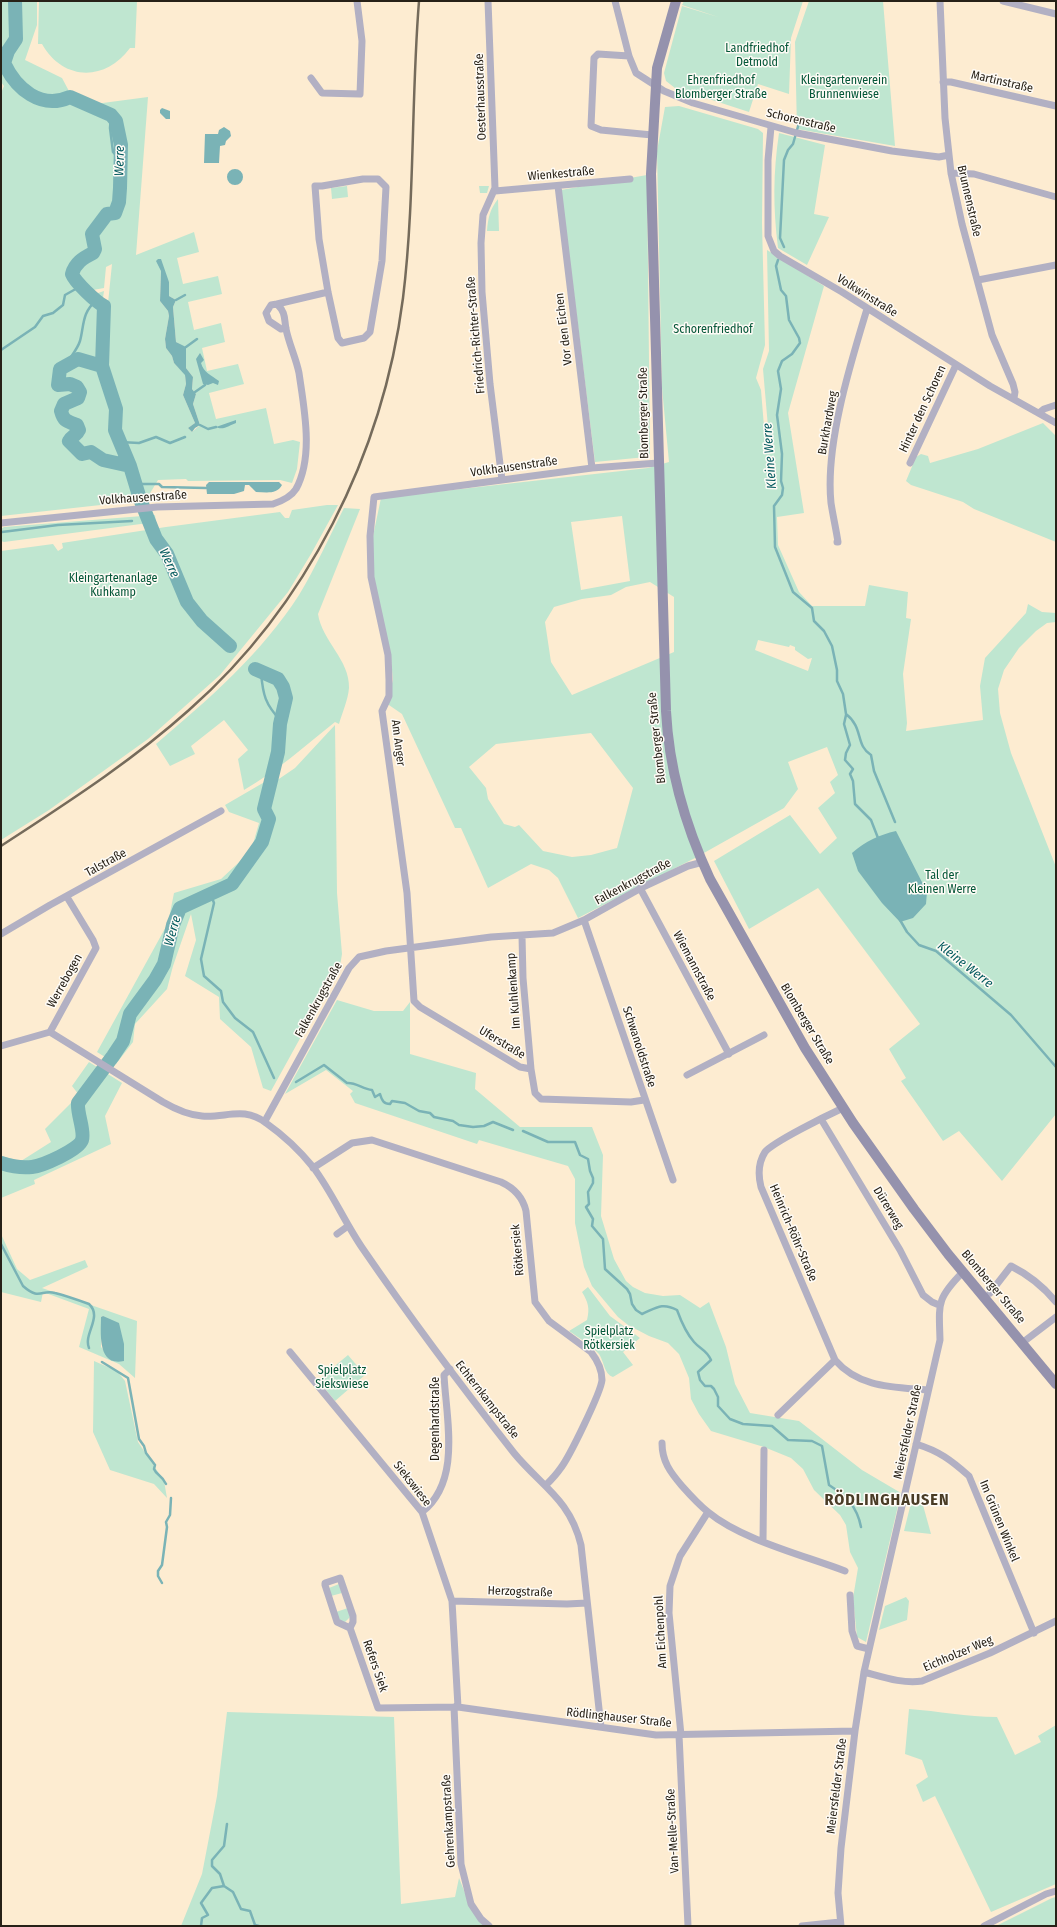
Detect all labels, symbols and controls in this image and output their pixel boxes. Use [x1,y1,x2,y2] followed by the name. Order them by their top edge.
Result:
[725,42,789,70] park label: Landfriedhof Detmold
[472,53,490,141] street label: Oesterhausstraße
[970,68,1034,96] street label: Martinstraße
[675,74,767,102] park label: Ehrenfriedhof Blomberger Straße
[801,74,887,102] park label: Kleingartenverein Brunnenwiese
[765,106,837,136] street label: Schorenstraße
[112,146,128,176] water label: Werre
[527,164,595,184] street label: Wienkestraße
[954,164,984,238] street label: Brunnenstraße
[834,272,900,320] street label: Volkwinstraße
[464,276,488,394] street label: Friedrich-Richter-Straße
[552,292,576,366] street label: Vor den Eichen
[673,323,753,337] park label: Schorenfriedhof
[896,363,950,455] street label: Hinter den Schoren
[636,367,652,459] street label: Blomberger Straße
[815,390,841,456] street label: Burkhardweg
[760,422,780,490] water label: Kleine Werre
[470,454,558,480] street label: Volkhausenstraße
[99,488,187,508] street label: Volkhausenstraße
[155,546,183,580] water label: Werre
[69,572,157,600] park label: Kleingartenanlage Kuhkamp
[645,692,669,784] street label: Blomberger Straße
[388,719,408,767] street label: Am Anger
[83,846,129,880] street label: Talstraße
[593,856,673,908] street label: Falkenkrugstraße
[908,869,976,897] park label: Tal der Kleinen Werre
[161,914,185,948] water label: Werre
[670,929,718,1003] street label: Wiemannstraße
[934,939,996,991] water label: Kleine Werre
[44,952,86,1010] street label: Werrebogen
[504,952,524,1030] street label: Im Kuhlenkamp
[292,960,346,1040] street label: Falkenkrugstraße
[777,981,837,1067] street label: Blomberger Straße
[619,1005,659,1089] street label: Schwanoldstraße
[476,1024,528,1062] street label: Uferstraße
[766,1182,820,1284] street label: Heinrich-Röhr-Straße
[870,1184,906,1232] street label: Dürerweg
[509,1224,527,1276] street label: Rötkersiek
[958,1247,1028,1327] street label: Blomberger Straße
[583,1325,635,1353] park label: Spielplatz Rötkersiek
[452,1358,522,1442] street label: Echternkampstraße
[315,1364,369,1392] park label: Spielplatz Siekswiese
[429,1377,443,1461] street label: Degenhardstraße
[891,1383,925,1481] street label: Meiersfelder Straße
[390,1459,434,1509] street label: Siekswiese
[976,1478,1022,1564] street label: Im Grünen Winkel
[824,1491,950,1511] district label: RÖDLINGHAUSEN
[487,1584,553,1600] street label: Herzogstraße
[652,1595,670,1669] street label: Am Eichenpohl
[921,1633,995,1675] street label: Eichholzer Weg
[359,1638,391,1694] street label: Refers Siek
[566,1705,672,1731] street label: Rödlinghauser Straße
[824,1737,850,1835] street label: Meiersfelder Straße
[439,1774,459,1868] street label: Gehrenkampstraße
[664,1788,682,1874] street label: Van-Melle-Straße

